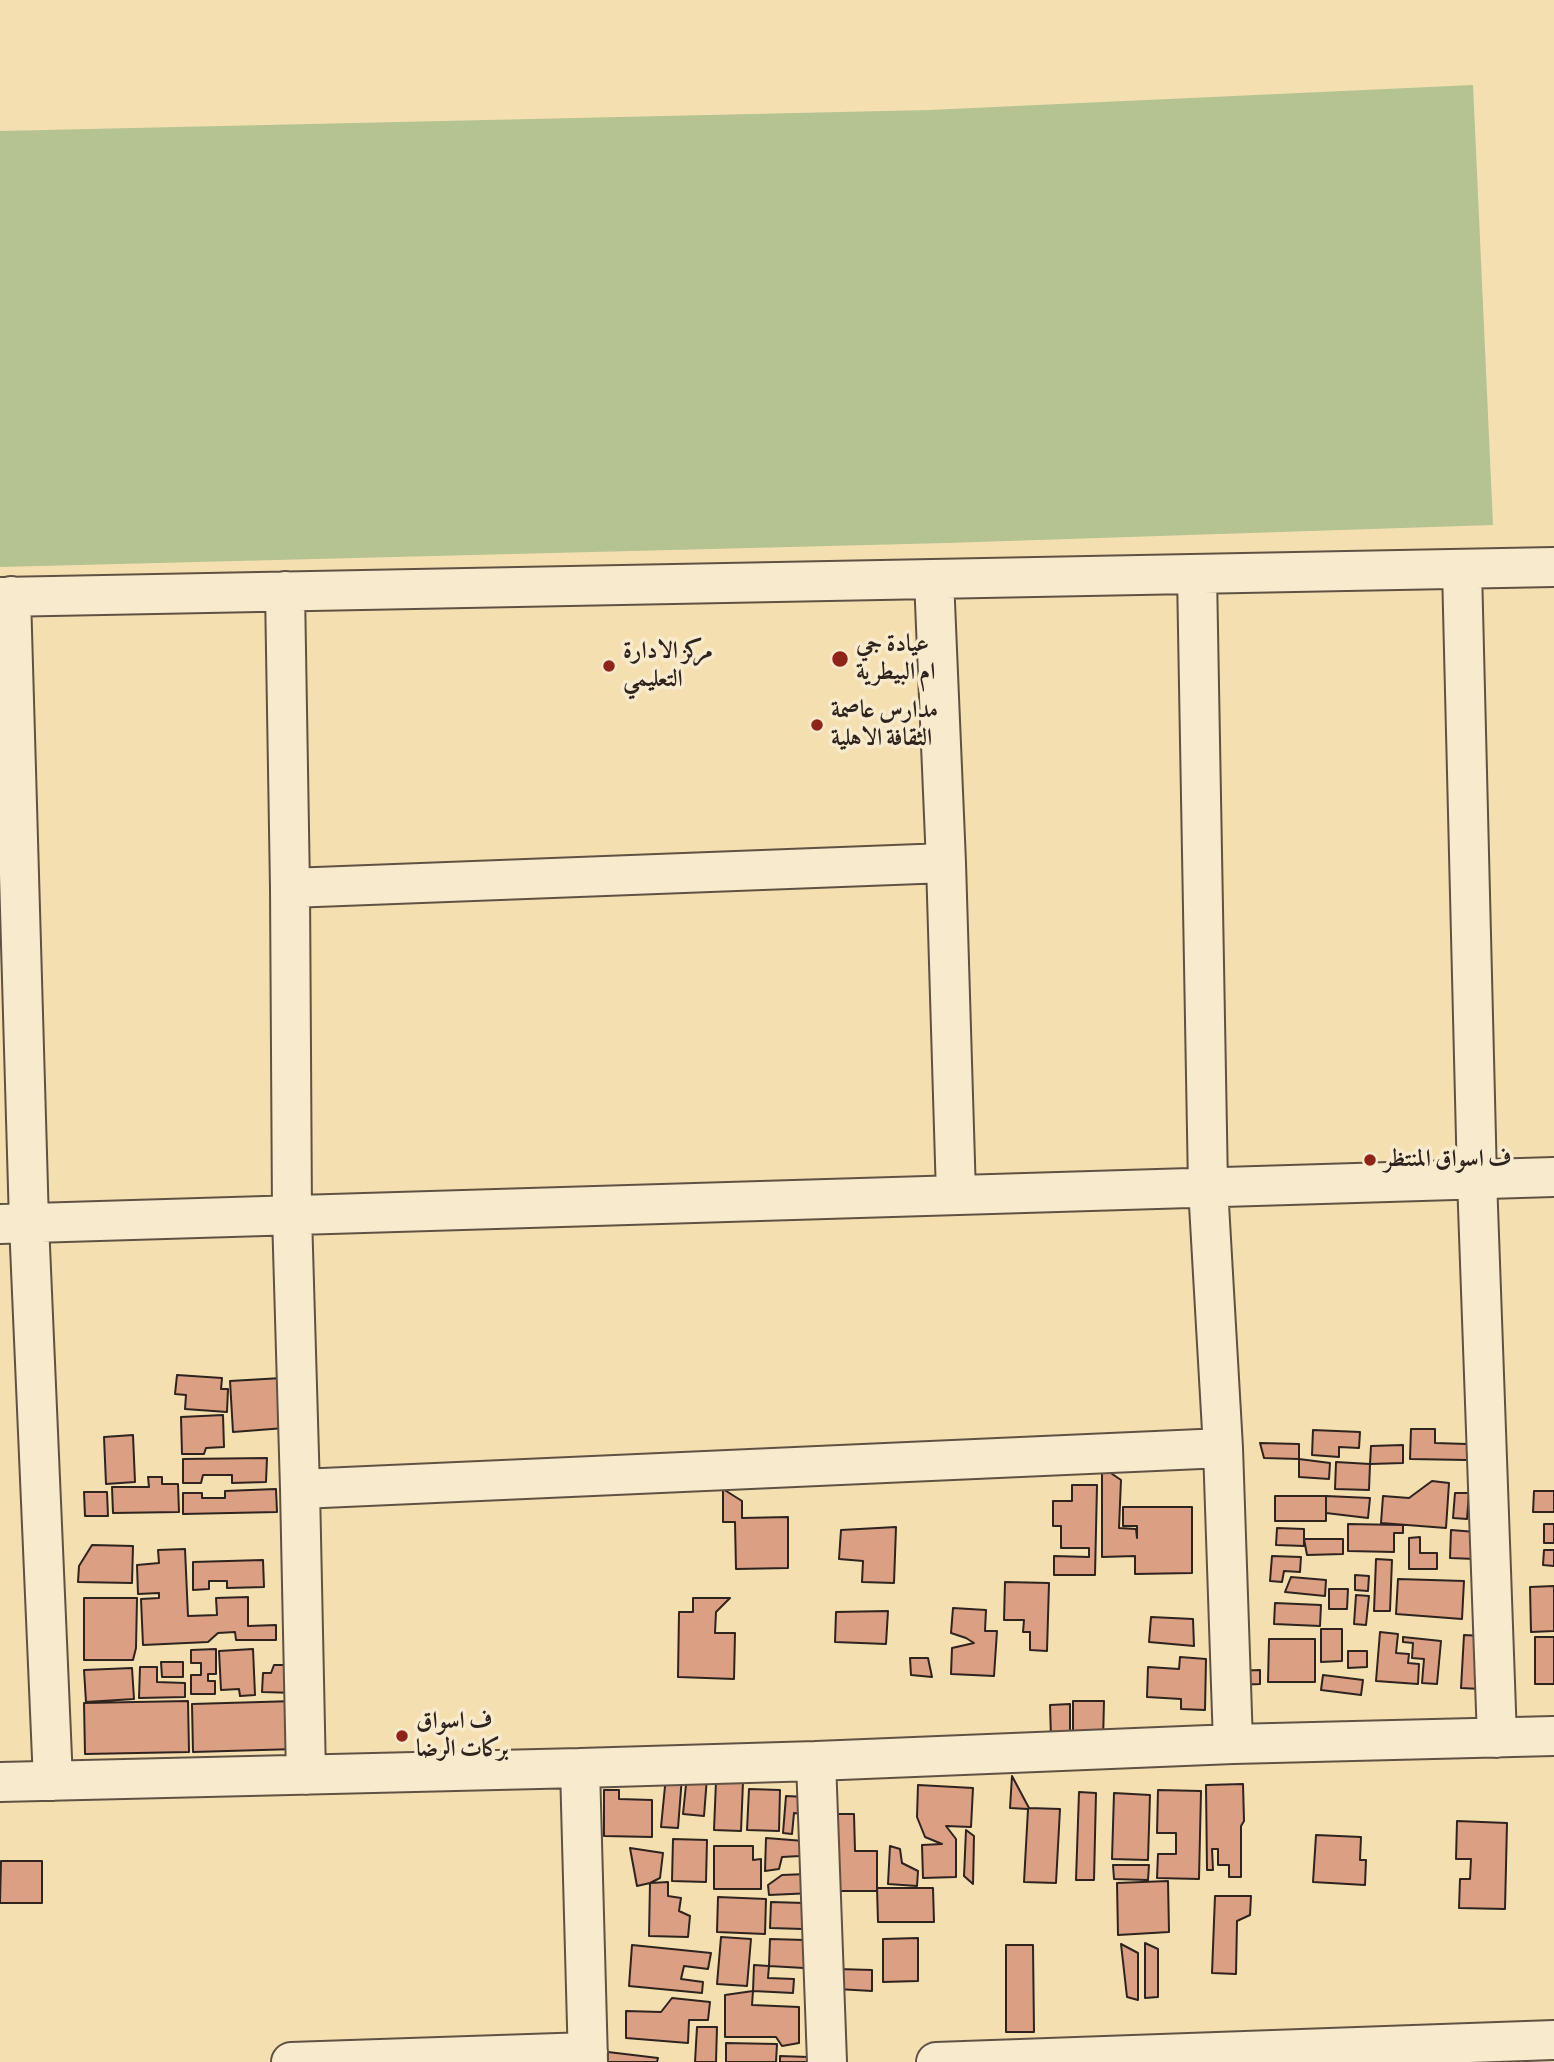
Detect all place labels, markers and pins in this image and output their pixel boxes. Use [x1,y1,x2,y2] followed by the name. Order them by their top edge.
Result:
[856,631,935,687] place label: عيادة جي ام البيطرية
[623,638,713,694] place label: مركز الادارة التعليمي
[830,649,850,669] marker: عيادة جي ام البيطرية
[601,658,617,674] marker: مركز الادارة التعليمي
[831,697,938,753] place label: مدارس عاصمة الثقافة الاهلية
[809,717,825,733] marker: مدارس عاصمة الثقافة الاهلية
[1384,1146,1512,1174] place label: ف اسواق المنتظر
[1362,1152,1378,1168] marker: ف اسواق المنتظر
[416,1708,509,1764] place label: ف اسواق بركات الرضا
[394,1728,410,1744] marker: ف اسواق بركات الرضا

